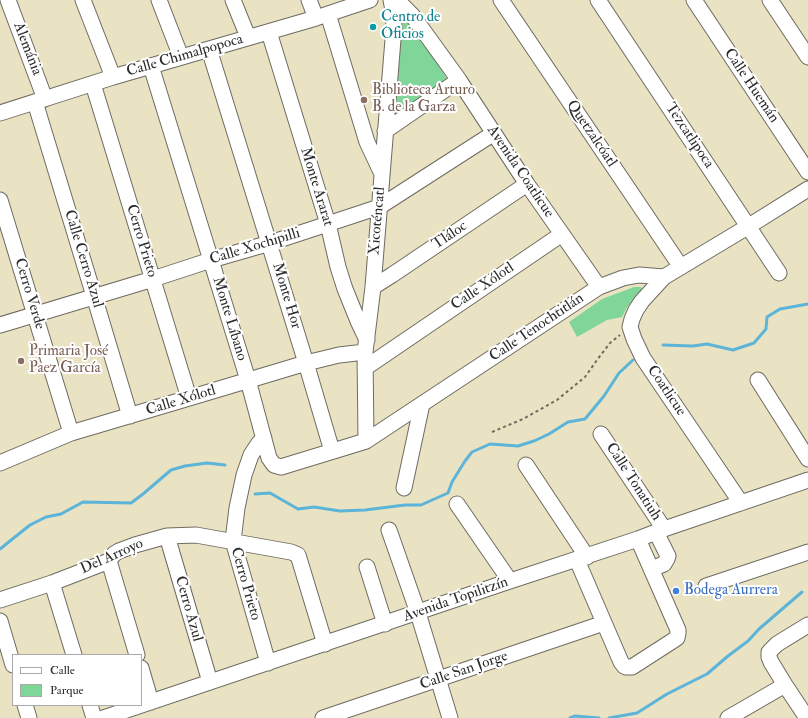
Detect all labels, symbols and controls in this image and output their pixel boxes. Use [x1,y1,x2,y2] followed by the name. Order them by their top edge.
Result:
[381,9,440,44] place label: Centro de Oficios
[9,20,45,78] street label: Alemánia
[368,22,378,32] marker: Centro de Oficios
[125,31,245,81] street label: Calle Chimalpopoca
[720,45,782,127] street label: Calle Huemán
[372,82,475,117] place label: Biblioteca Arturo B. de la Garza
[359,95,369,105] marker: Biblioteca Arturo B. de la Garza
[562,97,620,171] street label: Quetzalcóatl
[661,100,717,172] street label: Tezcatlipoca
[483,123,557,221] street label: Avenida Coatlicue
[296,146,336,228] street label: Monte Ararat
[366,186,390,256] street label: Xicoténcatl
[121,202,161,280] street label: Cerro Prieto
[60,208,106,310] street label: Calle Cerro Azul
[429,218,471,254] street label: Tláloc
[208,225,302,269] street label: Calle Xochipilli
[10,256,48,332] street label: Cerro Verde
[448,259,518,315] street label: Calle Xólotl
[267,261,305,331] street label: Monte Hor
[208,275,250,363] street label: Monte Líbano
[486,290,588,366] street label: Calle Tenochtitlán
[29,343,108,378] place label: Primaria José Paez García
[16,356,26,366] marker: Primaria José Paez García
[643,362,689,420] street label: Coatlicue
[144,382,218,420] street label: Calle Xólotl
[601,440,665,524] street label: Calle Tonatiuh
[78,535,146,579] street label: Del Arroyo
[226,545,264,623] street label: Cerro Prieto
[170,574,206,644] street label: Cerro Azul
[401,574,511,626] street label: Avenida Topilitzín
[684,582,778,600] place label: Bodega Aurrera
[671,586,681,596] marker: Bodega Aurrera
[418,648,510,694] street label: Calle San Jorge
[12,654,142,706] legend
[50,663,75,678] text: Calle
[50,683,84,698] text: Parque

